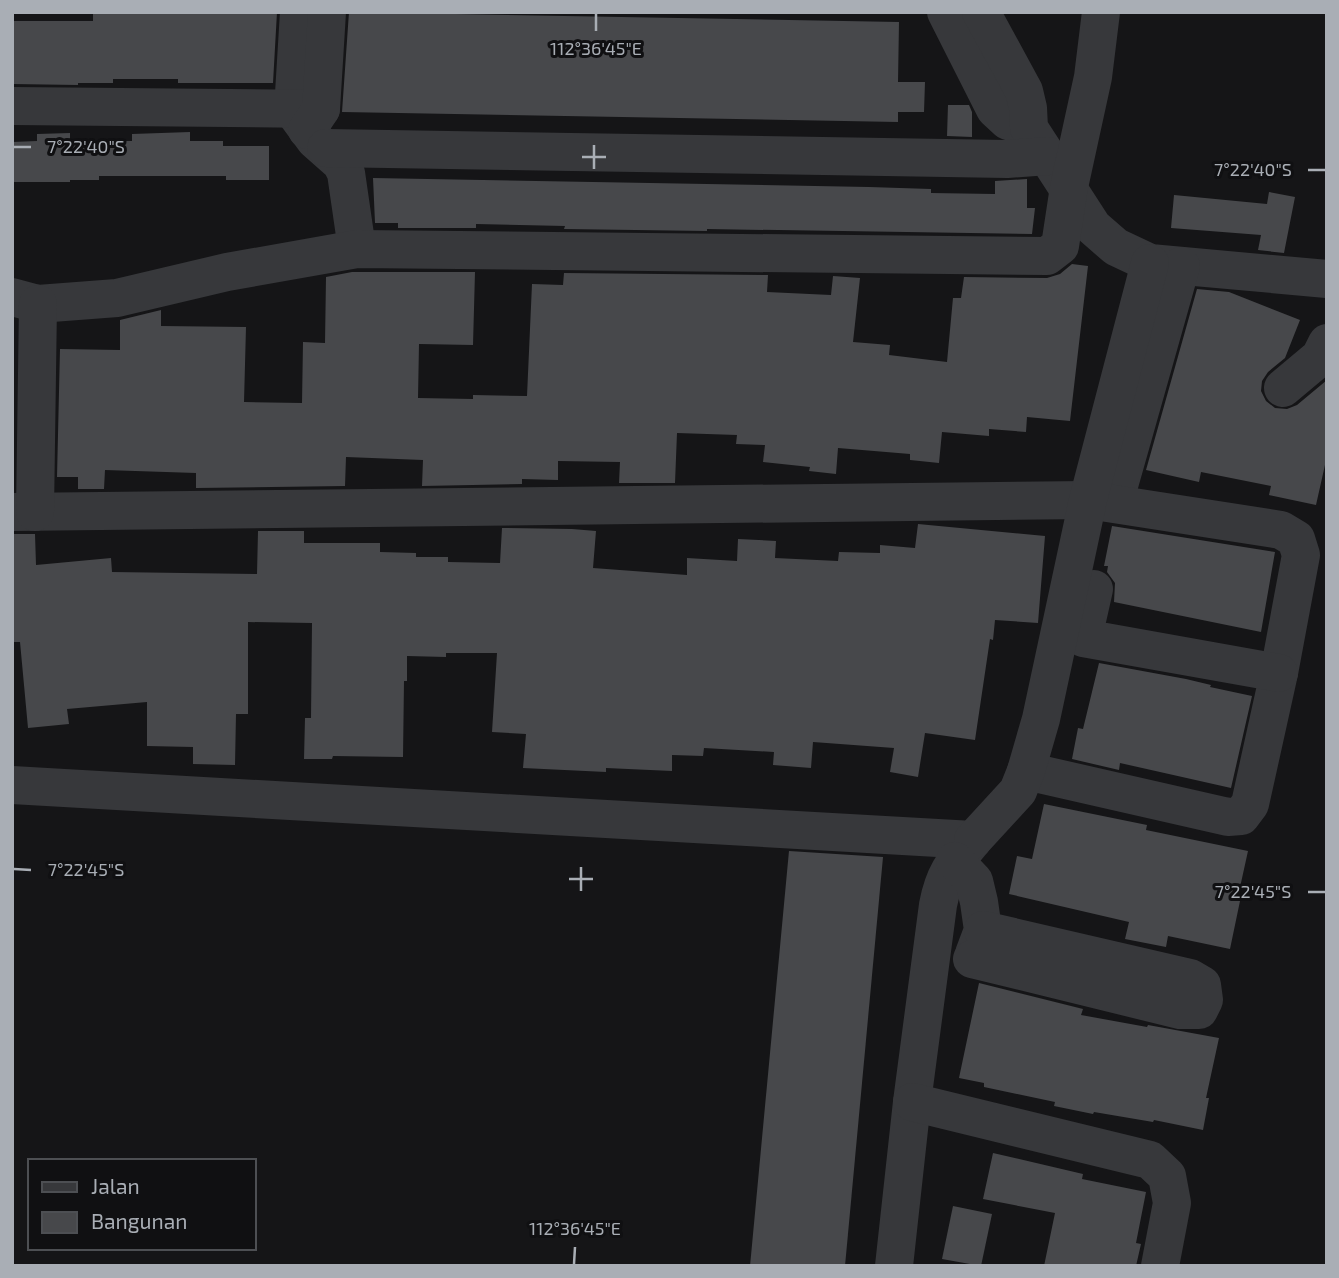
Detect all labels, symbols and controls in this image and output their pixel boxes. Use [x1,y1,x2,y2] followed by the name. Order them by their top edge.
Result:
[550,37,642,59] text: 112°36'45"E
[47,135,125,157] text: 7°22'40"S
[1214,158,1292,180] text: 7°22'40"S
[48,858,124,880] text: 7°22'45"S
[1215,880,1291,902] text: 7°22'45"S
[28,1159,256,1250] legend
[91,1173,140,1198] text: Jalan
[91,1208,187,1233] text: Bangunan
[529,1217,621,1239] text: 112°36'45"E

